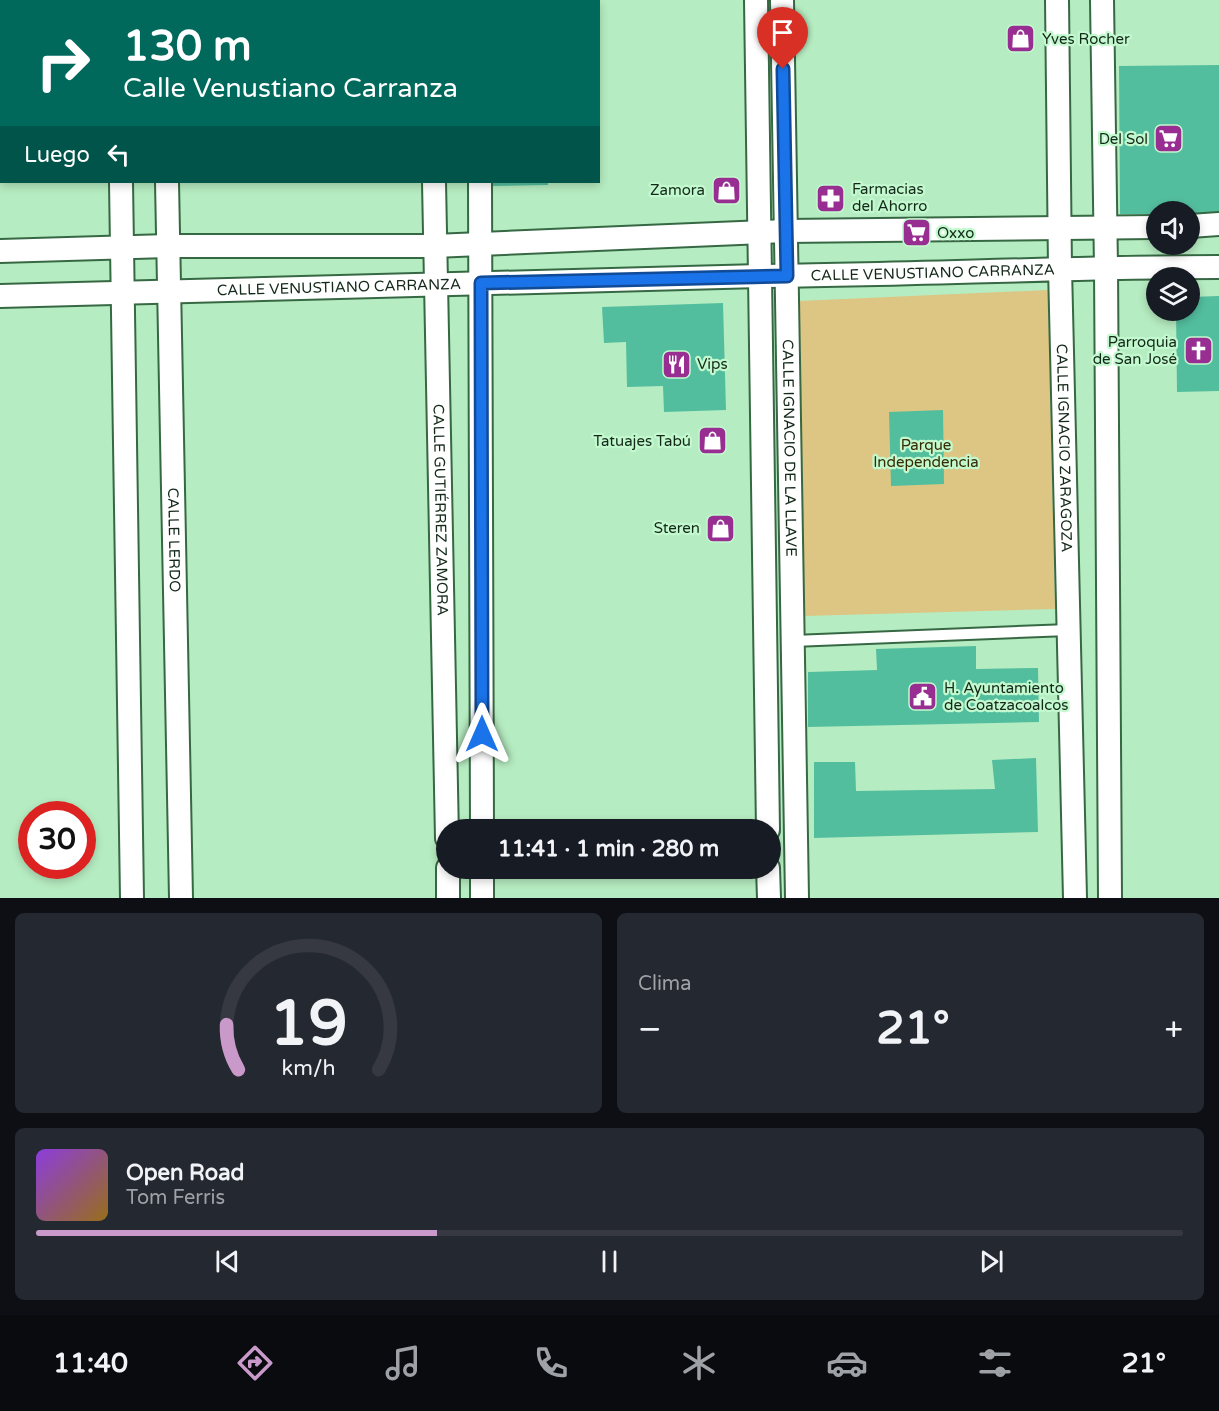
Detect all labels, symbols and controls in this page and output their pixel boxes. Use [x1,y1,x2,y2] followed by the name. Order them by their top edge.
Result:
[757,7,808,69] pin
[766,16,799,49] icon: arrive
[123,21,252,72] text: 130 m
[1005,23,1037,55] shop icon: Yves Rocher
[24,24,102,102] icon: right
[1042,30,1130,48] place label: Yves Rocher
[123,72,458,105] text: Calle Venustiano Carranza
[1153,123,1185,155] supermarket icon: Del Sol
[1099,130,1148,148] place label: Del Sol
[102,138,135,171] icon: left
[24,142,90,168] text: Luego
[710,174,742,206] shop icon: Zamora
[852,180,927,215] place label: Farmacias del Ahorro
[650,181,705,199] place label: Zamora
[815,182,847,214] pharmacy icon: Farmacias del Ahorro
[1146,201,1200,321] map controls
[1146,201,1200,255] button: sound
[900,217,932,249] supermarket icon: Oxxo
[937,224,974,242] place label: Oxxo
[810,260,1055,284] street label: CALLE VENUSTIANO CARRANZA
[1146,267,1200,321] button: layers
[217,275,461,299] street label: CALLE VENUSTIANO CARRANZA
[1093,333,1177,368] place label: Parroquia de San José
[1182,335,1214,367] church icon: Parroquia de San José
[779,339,800,557] street label: CALLE IGNACIO DE LA LLAVE
[1053,343,1076,552] street label: CALLE IGNACIO ZARAGOZA
[660,348,692,380] restaurant icon: Vips
[697,355,728,373] place label: Vips
[429,404,452,616] street label: CALLE GUTIÉRREZ ZAMORA
[696,425,728,457] shop icon: Tatuajes Tabú
[593,432,691,450] place label: Tatuajes Tabú
[873,436,979,471] park label: Parque Independencia
[164,487,184,592] street label: CALLE LERDO
[705,512,737,544] shop icon: Steren
[654,519,700,537] place label: Steren
[944,679,1069,714] place label: H. Ayuntamiento de Coatzacoalcos
[907,681,939,713] public building icon: H. Ayuntamiento de Coatzacoalcos
[450,702,514,766] position arrow
[18,801,96,879] speed limit sign: 30
[498,836,719,862] text: 11:41 · 1 min · 280 m
[638,972,691,996] text: Clima
[269,987,348,1062] text: 19
[876,1002,950,1056] text: 21°
[638,1010,662,1049] text: −
[1164,1010,1183,1049] text: +
[282,1055,335,1081] text: km/h
[126,1160,244,1186] text: Open Road
[126,1186,225,1210] text: Tom Ferris
[211,1245,244,1278] icon: previous
[593,1245,626,1278] icon: pause
[975,1245,1008,1278] icon: next
[234,1342,276,1384] icon: directions
[382,1342,424,1384] icon: music
[530,1342,572,1384] icon: phone
[678,1342,720,1384] icon: climate
[826,1342,868,1384] icon: car
[974,1342,1016,1384] icon: filters
[53,1347,128,1380] text: 11:40
[1122,1347,1166,1380] text: 21°

